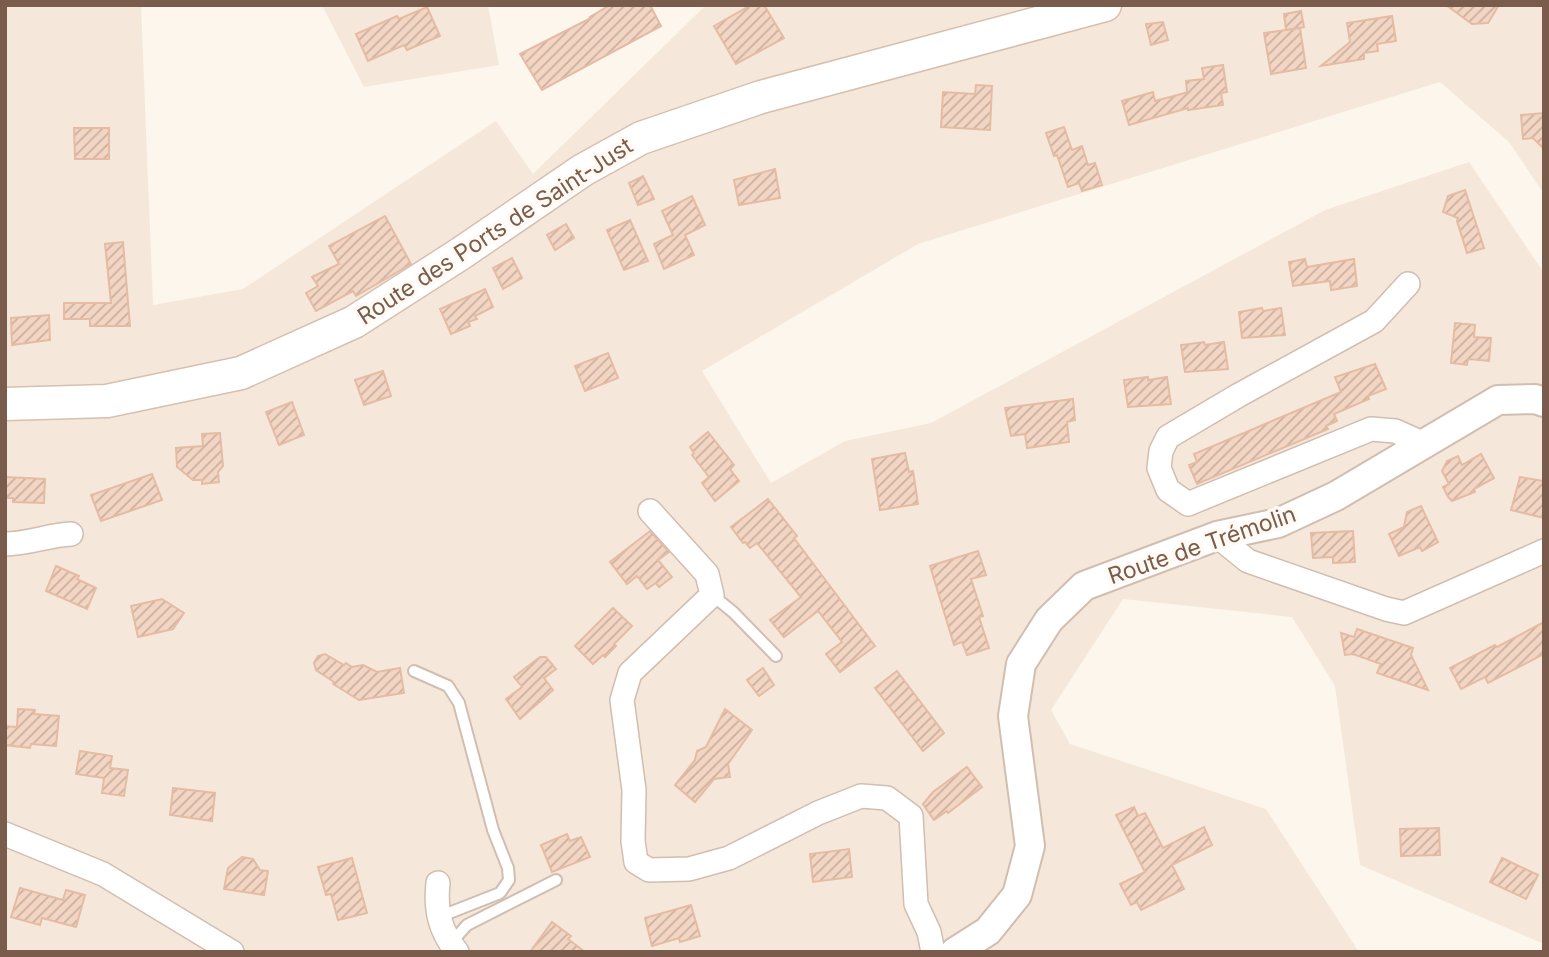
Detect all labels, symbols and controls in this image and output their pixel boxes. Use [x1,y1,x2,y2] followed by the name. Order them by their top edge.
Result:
[352,131,638,330] street label: Route des Ports de Saint-Just
[1104,500,1300,590] street label: Route de Trémolin

